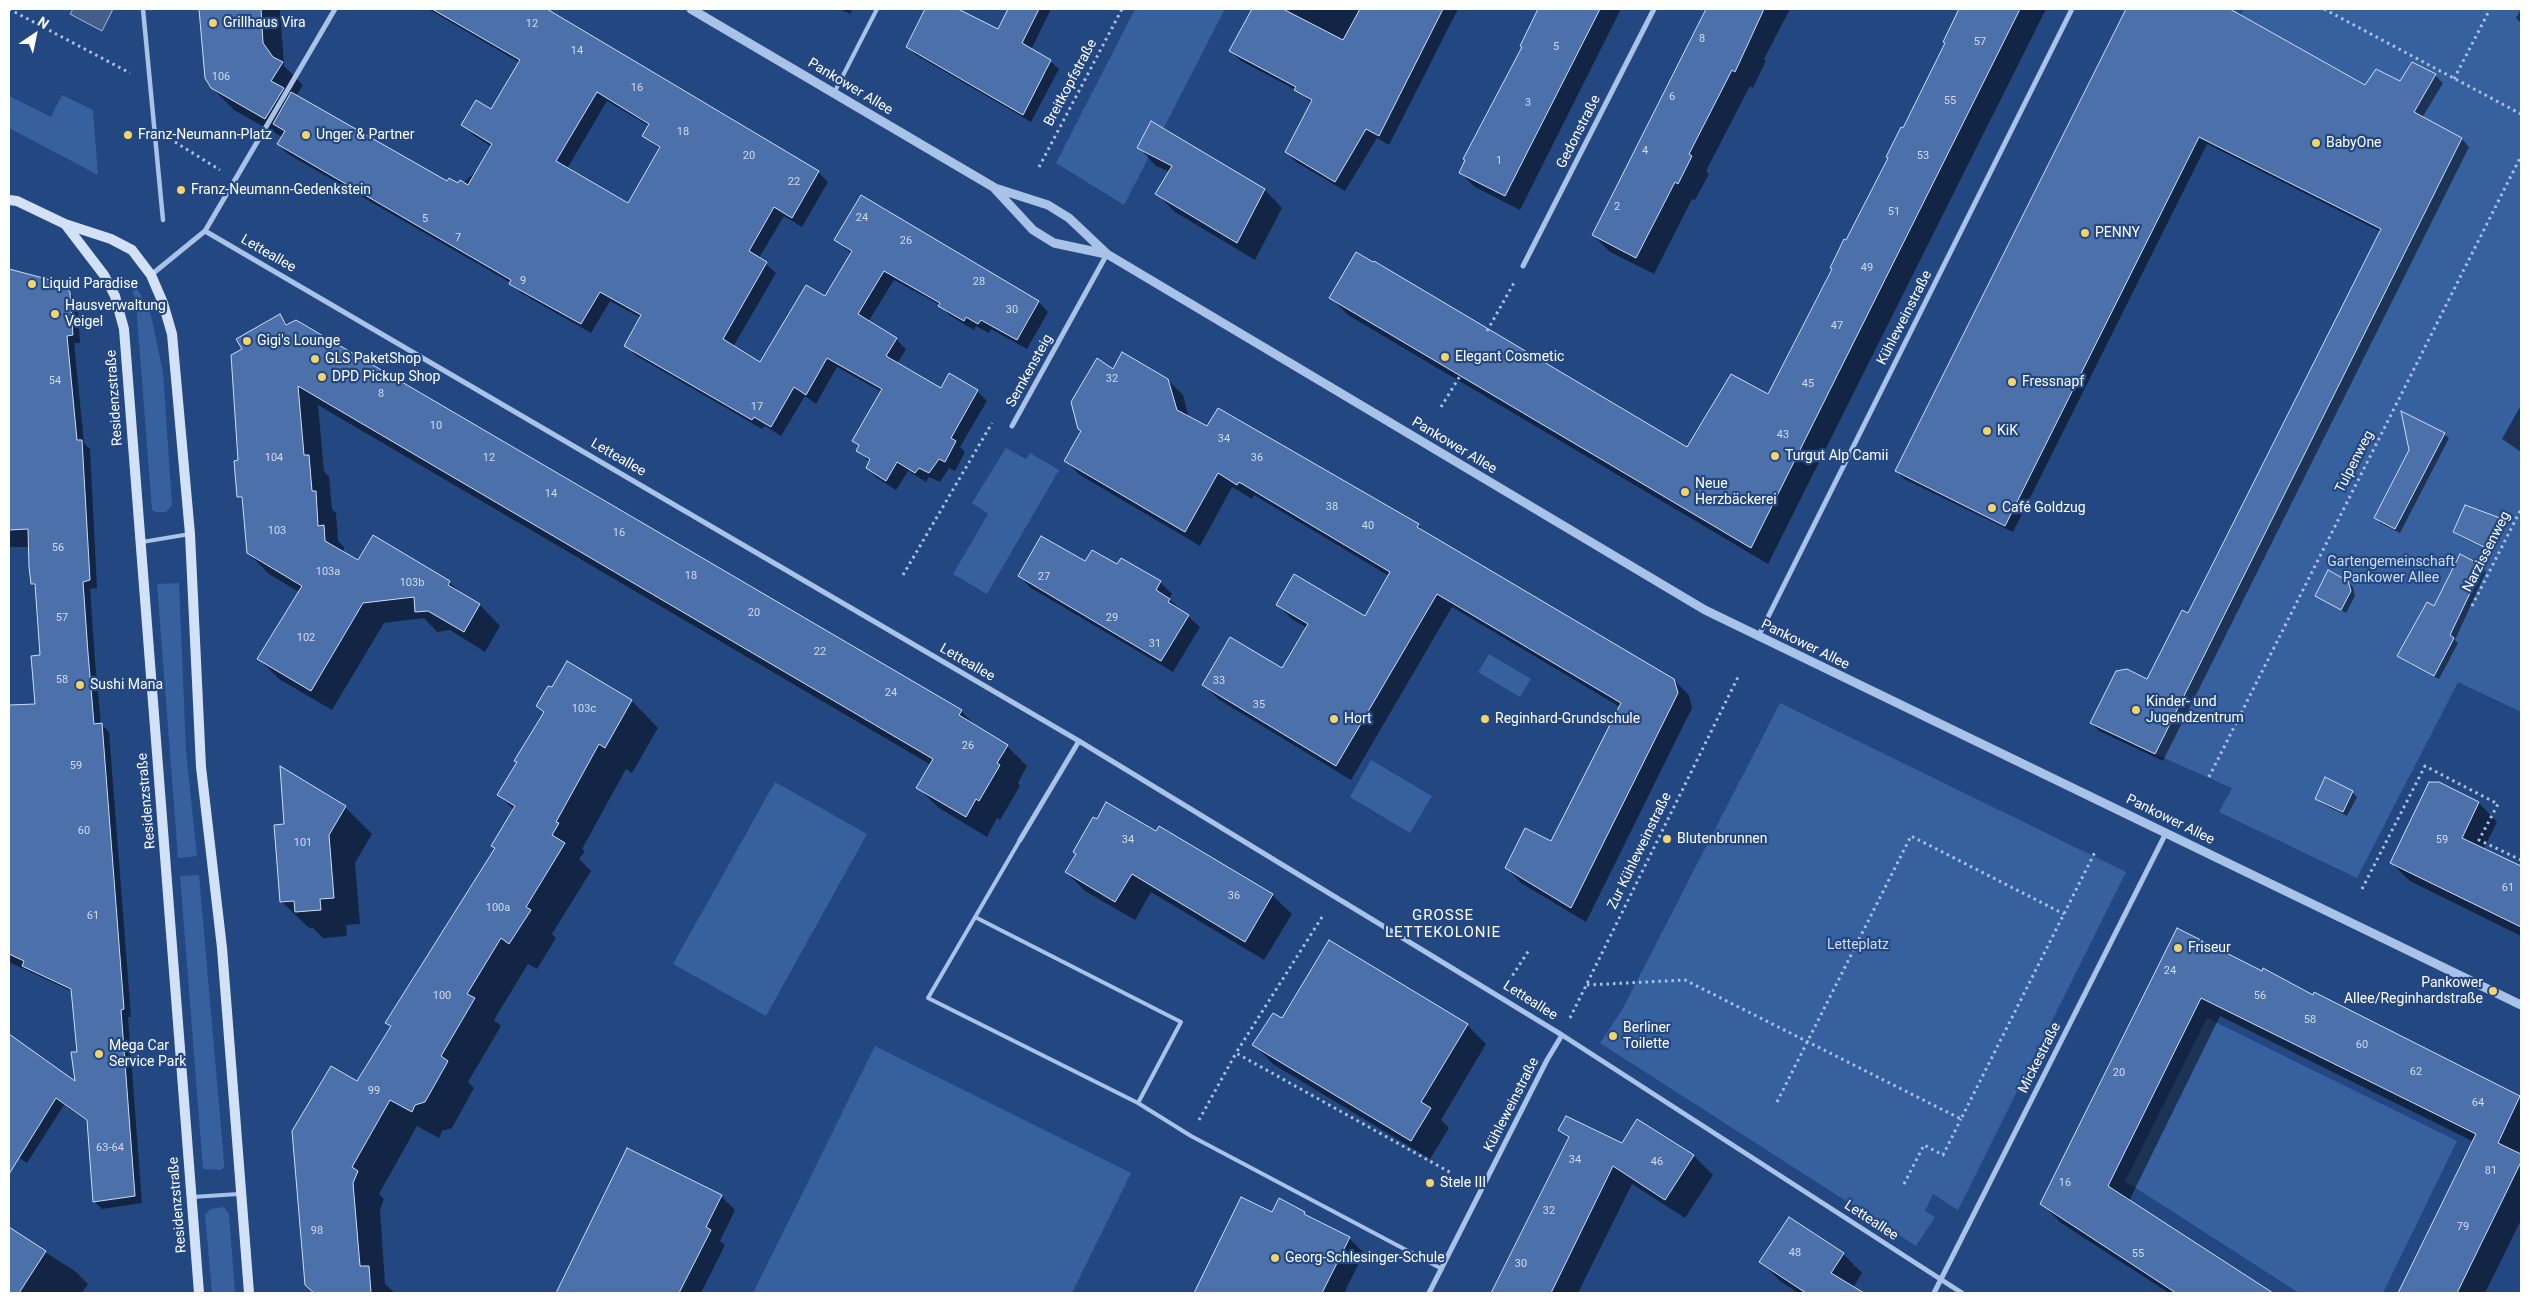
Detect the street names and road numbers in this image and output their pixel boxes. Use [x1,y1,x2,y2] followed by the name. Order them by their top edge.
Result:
[1041,37,1101,129] street label: Breitkopfstraße
[804,55,896,119] street label: Pankower Allee
[1553,92,1605,172] street label: Gedonstraße
[237,232,299,276] street label: Letteallee
[1874,268,1936,368] street label: Kühleweinstraße
[1003,332,1057,410] street label: Semkensteig
[103,349,127,447] street label: Residenzstraße
[1408,414,1500,478] street label: Pankower Allee
[2332,428,2378,496] street label: Tulpenweg
[587,436,649,480] street label: Letteallee
[2460,509,2514,595] street label: Narzissenweg
[1758,616,1852,674] street label: Pankower Allee
[936,641,998,685] street label: Letteallee
[134,752,160,850] street label: Residenzstraße
[1604,790,1676,912] street label: Zur Kühleweinstraße
[2123,791,2217,849] street label: Pankower Allee
[1500,978,1560,1024] street label: Letteallee
[2015,1020,2065,1096] street label: Mickestraße
[1481,1055,1543,1155] street label: Kühleweinstraße
[165,1156,191,1254] street label: Residenzstraße
[1841,1197,1901,1245] street label: Letteallee

